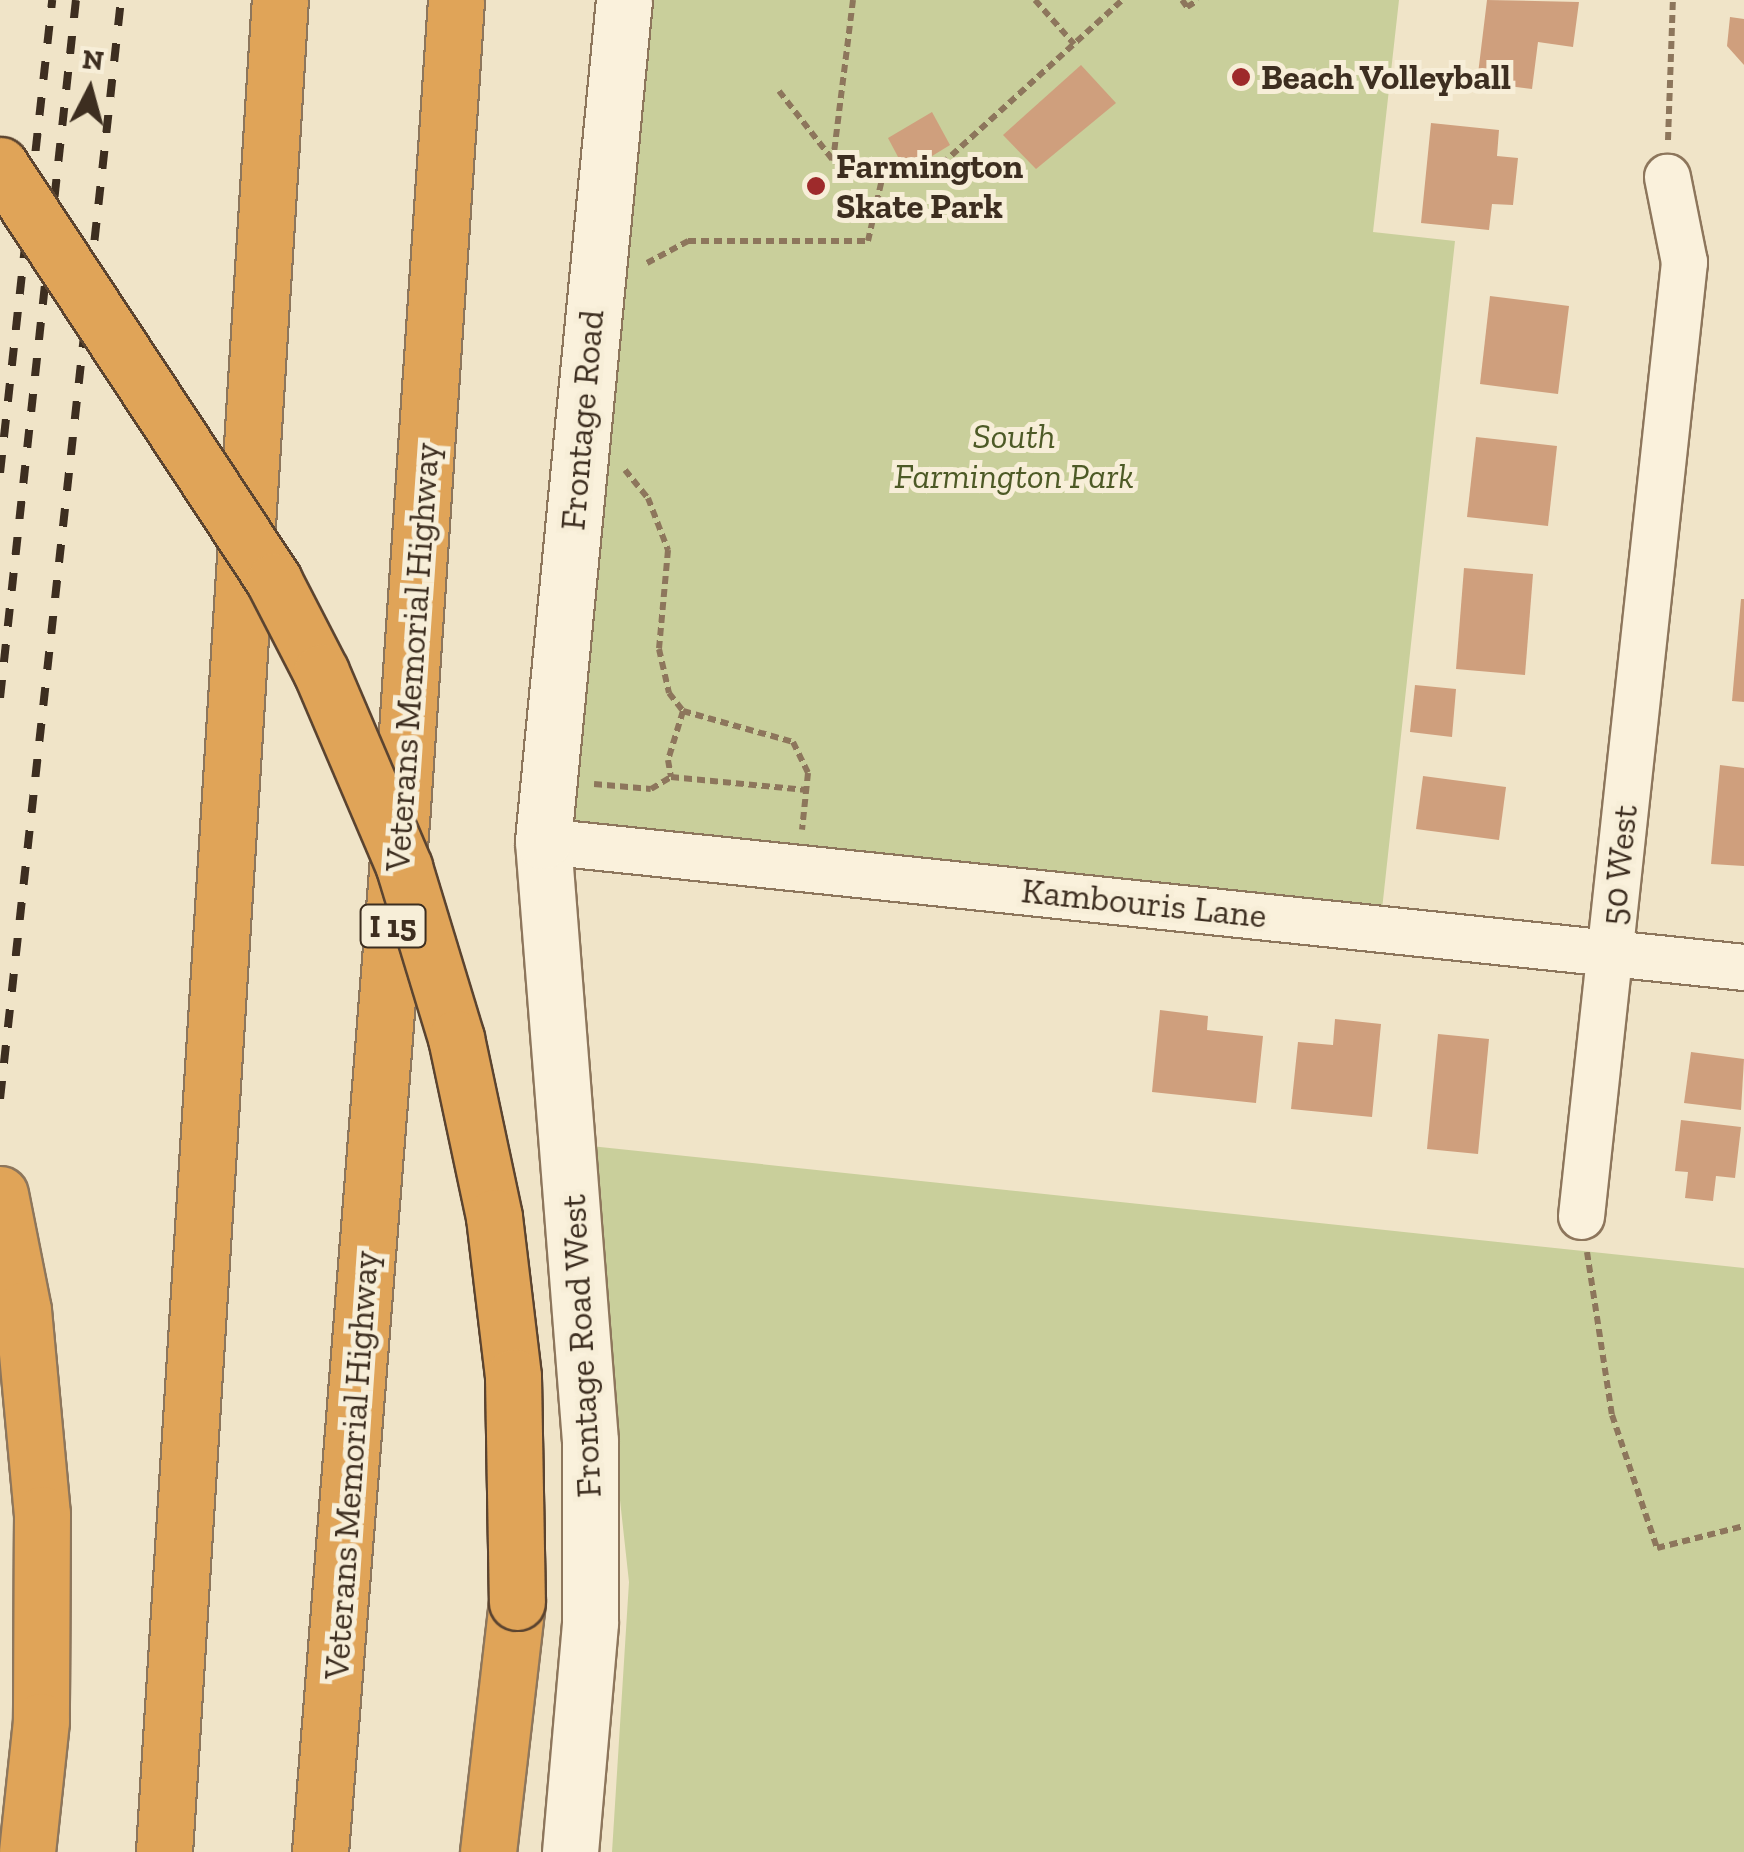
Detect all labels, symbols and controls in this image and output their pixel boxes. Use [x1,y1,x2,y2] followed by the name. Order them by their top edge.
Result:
[40,40,140,140] north arrow
[81,42,105,77] text: N
[1261,56,1512,98] place label: Beach Volleyball
[1230,66,1252,88] marker: Beach Volleyball
[836,145,1023,227] place label: Farmington Skate Park
[805,175,827,197] marker: Farmington Skate Park
[551,308,613,532] street label: Frontage Road
[894,415,1134,497] park label: South Farmington Park
[376,441,448,873] street label: Veterans Memorial Highway
[1592,802,1646,928] street label: 50 West
[1019,869,1269,937] street label: Kambouris Lane
[358,899,428,953] road number: I 15
[552,1193,610,1499] street label: Frontage Road West
[315,1249,387,1681] street label: Veterans Memorial Highway

